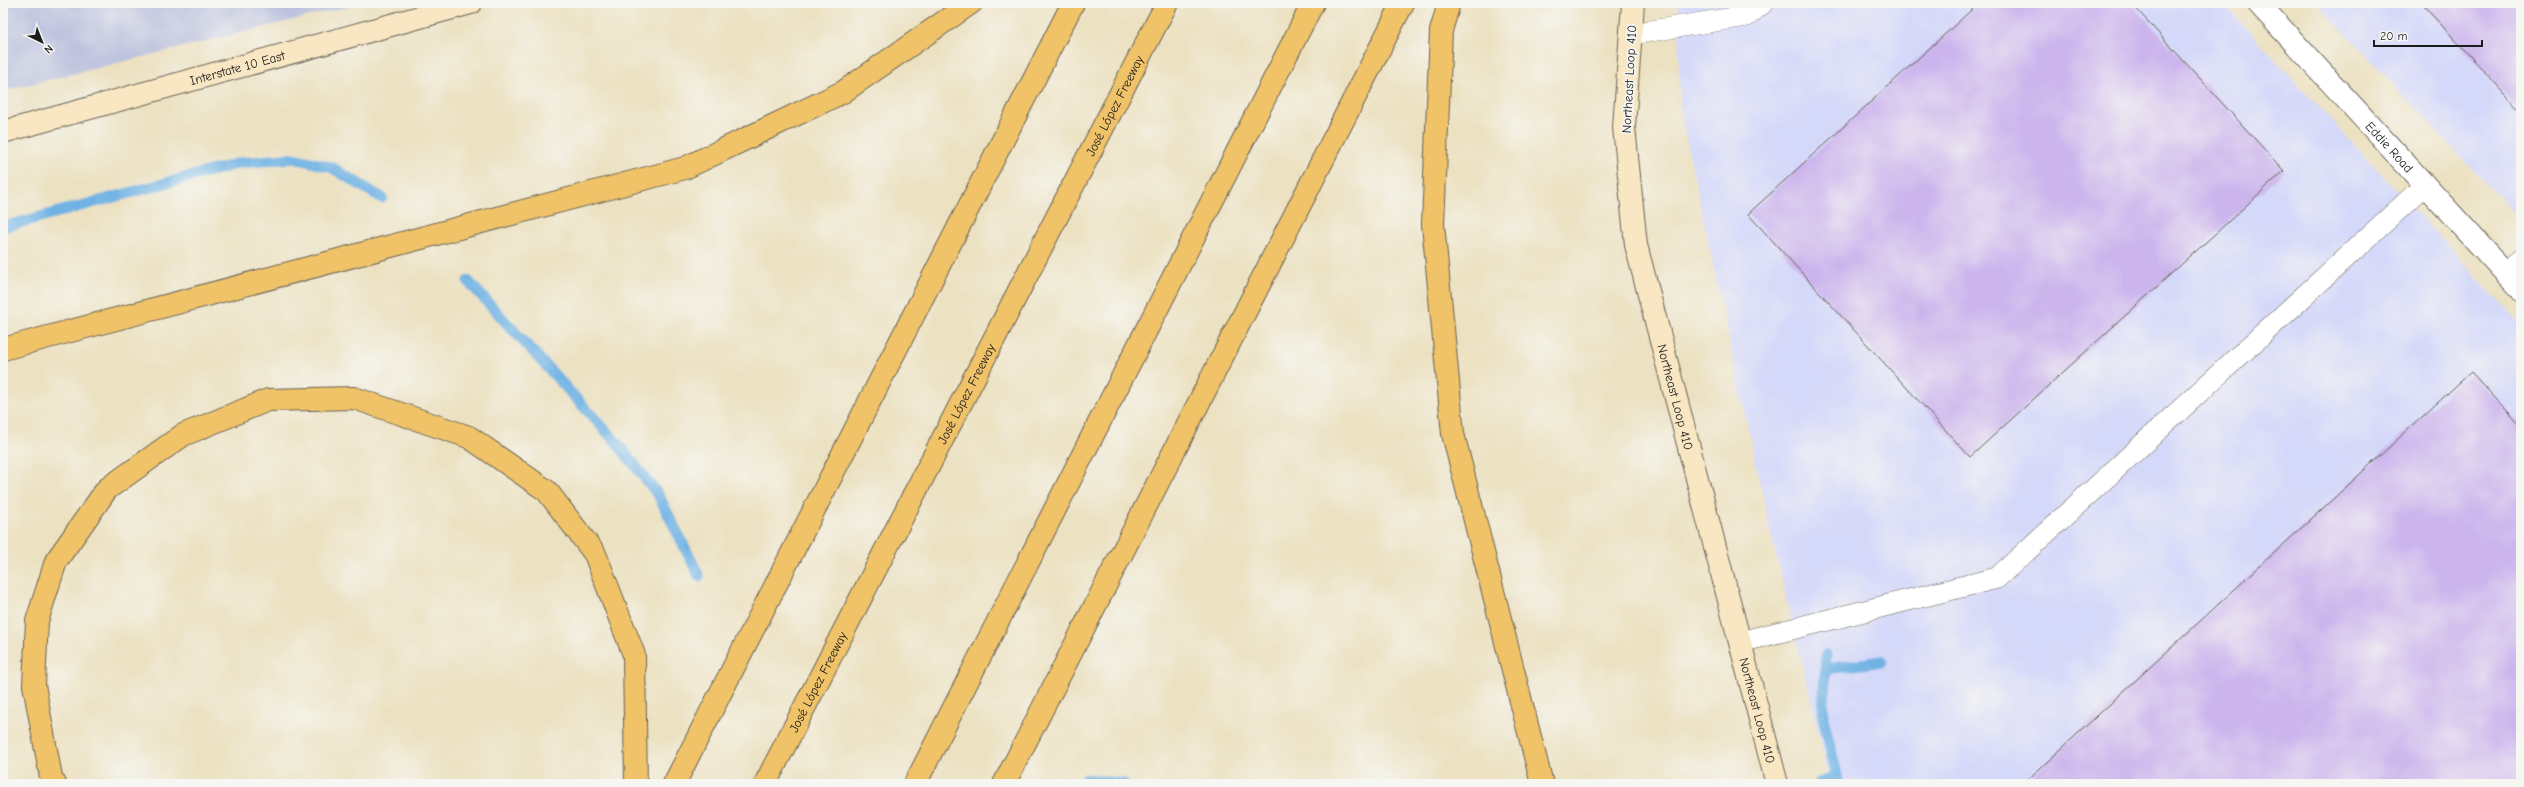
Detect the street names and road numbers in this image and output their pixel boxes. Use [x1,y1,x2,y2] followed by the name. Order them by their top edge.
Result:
[1619,24,1639,134] street label: Northeast Loop 410
[188,47,288,88] street label: Interstate 10 East
[1082,53,1146,158] street label: José López Freeway
[2363,118,2417,175] street label: Eddie Road
[934,341,998,447] street label: José López Freeway
[1655,342,1697,452] street label: Northeast Loop 410
[786,629,850,735] street label: José López Freeway
[1737,656,1779,765] street label: Northeast Loop 410

